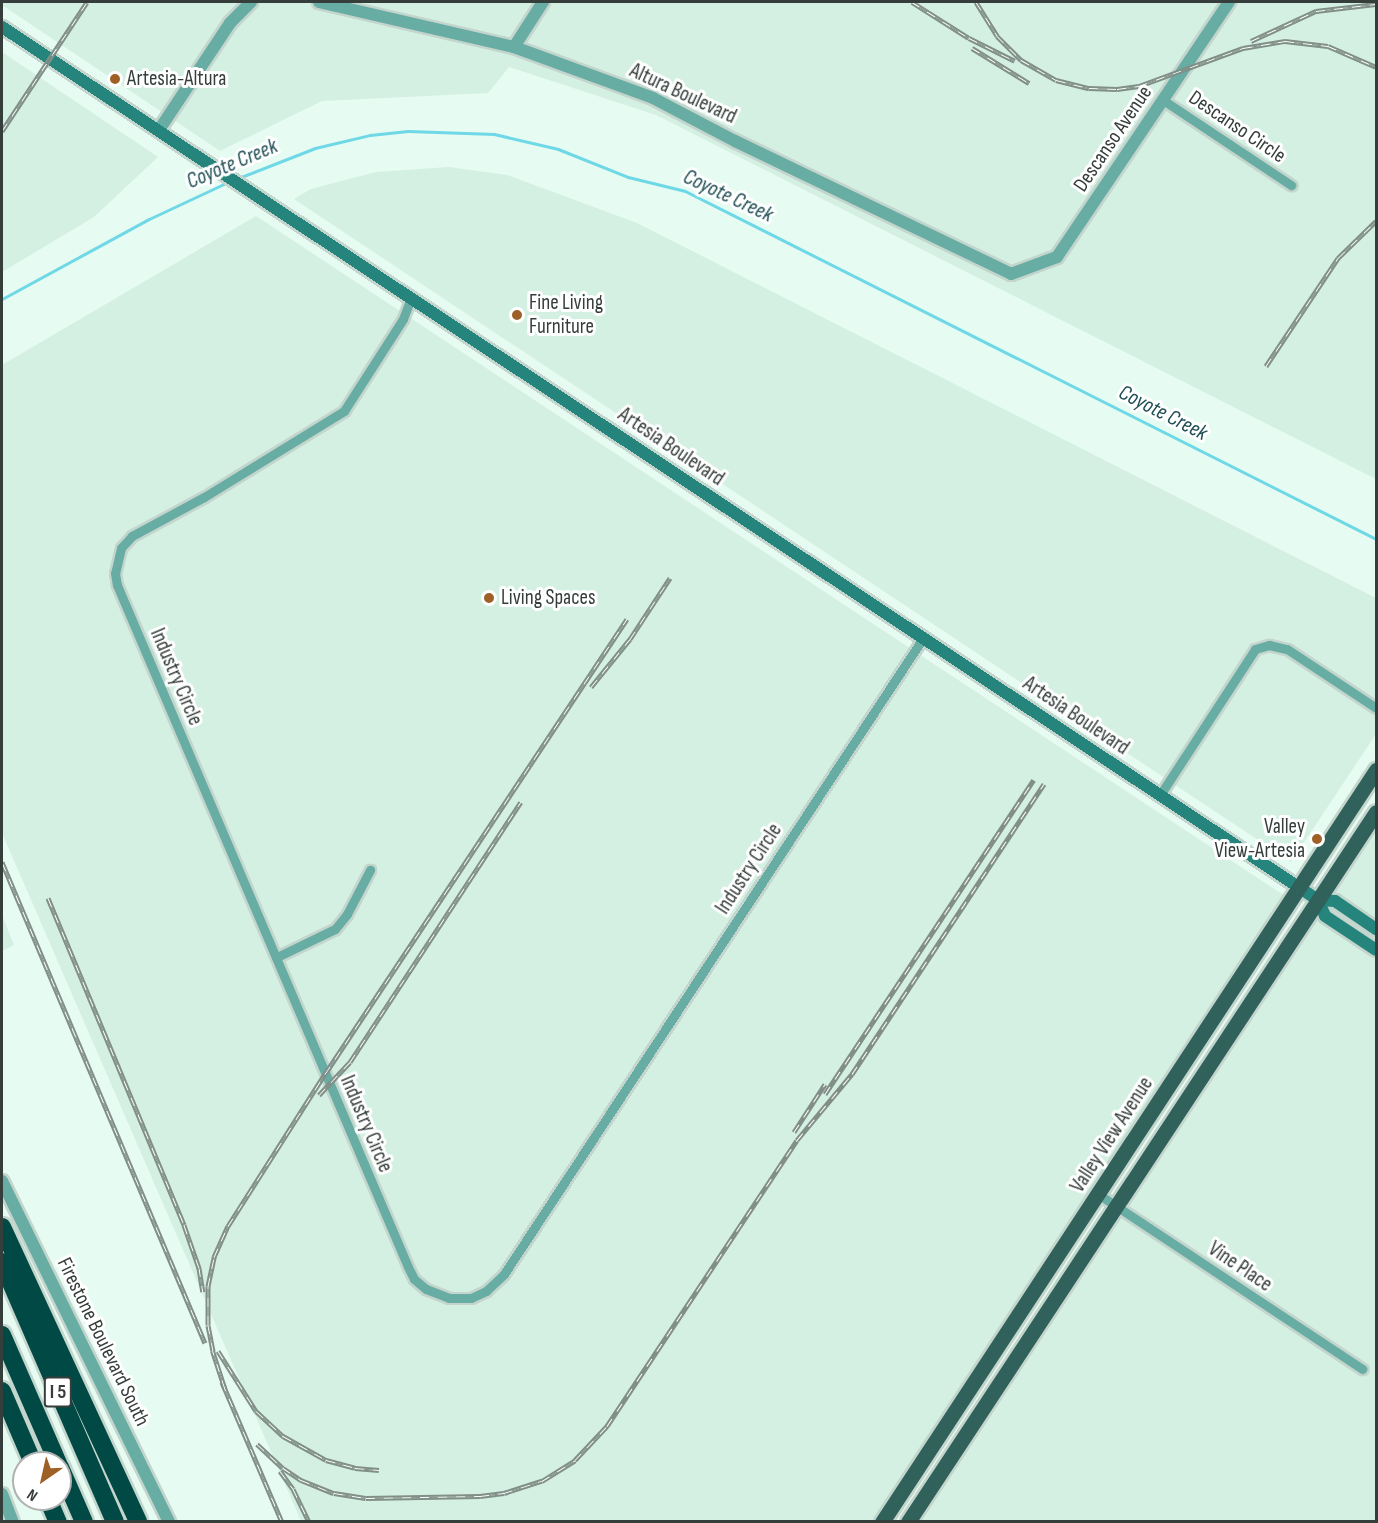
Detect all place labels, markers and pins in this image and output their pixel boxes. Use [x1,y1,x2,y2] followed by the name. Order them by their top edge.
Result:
[127,66,226,92] place label: Artesia-Altura
[108,72,122,86] marker: Artesia-Altura
[529,290,603,340] place label: Fine Living Furniture
[510,308,524,322] marker: Fine Living Furniture
[501,585,595,611] place label: Living Spaces
[482,591,496,605] marker: Living Spaces
[1214,814,1305,864] place label: Valley View-Artesia
[1310,832,1324,846] marker: Valley View-Artesia

